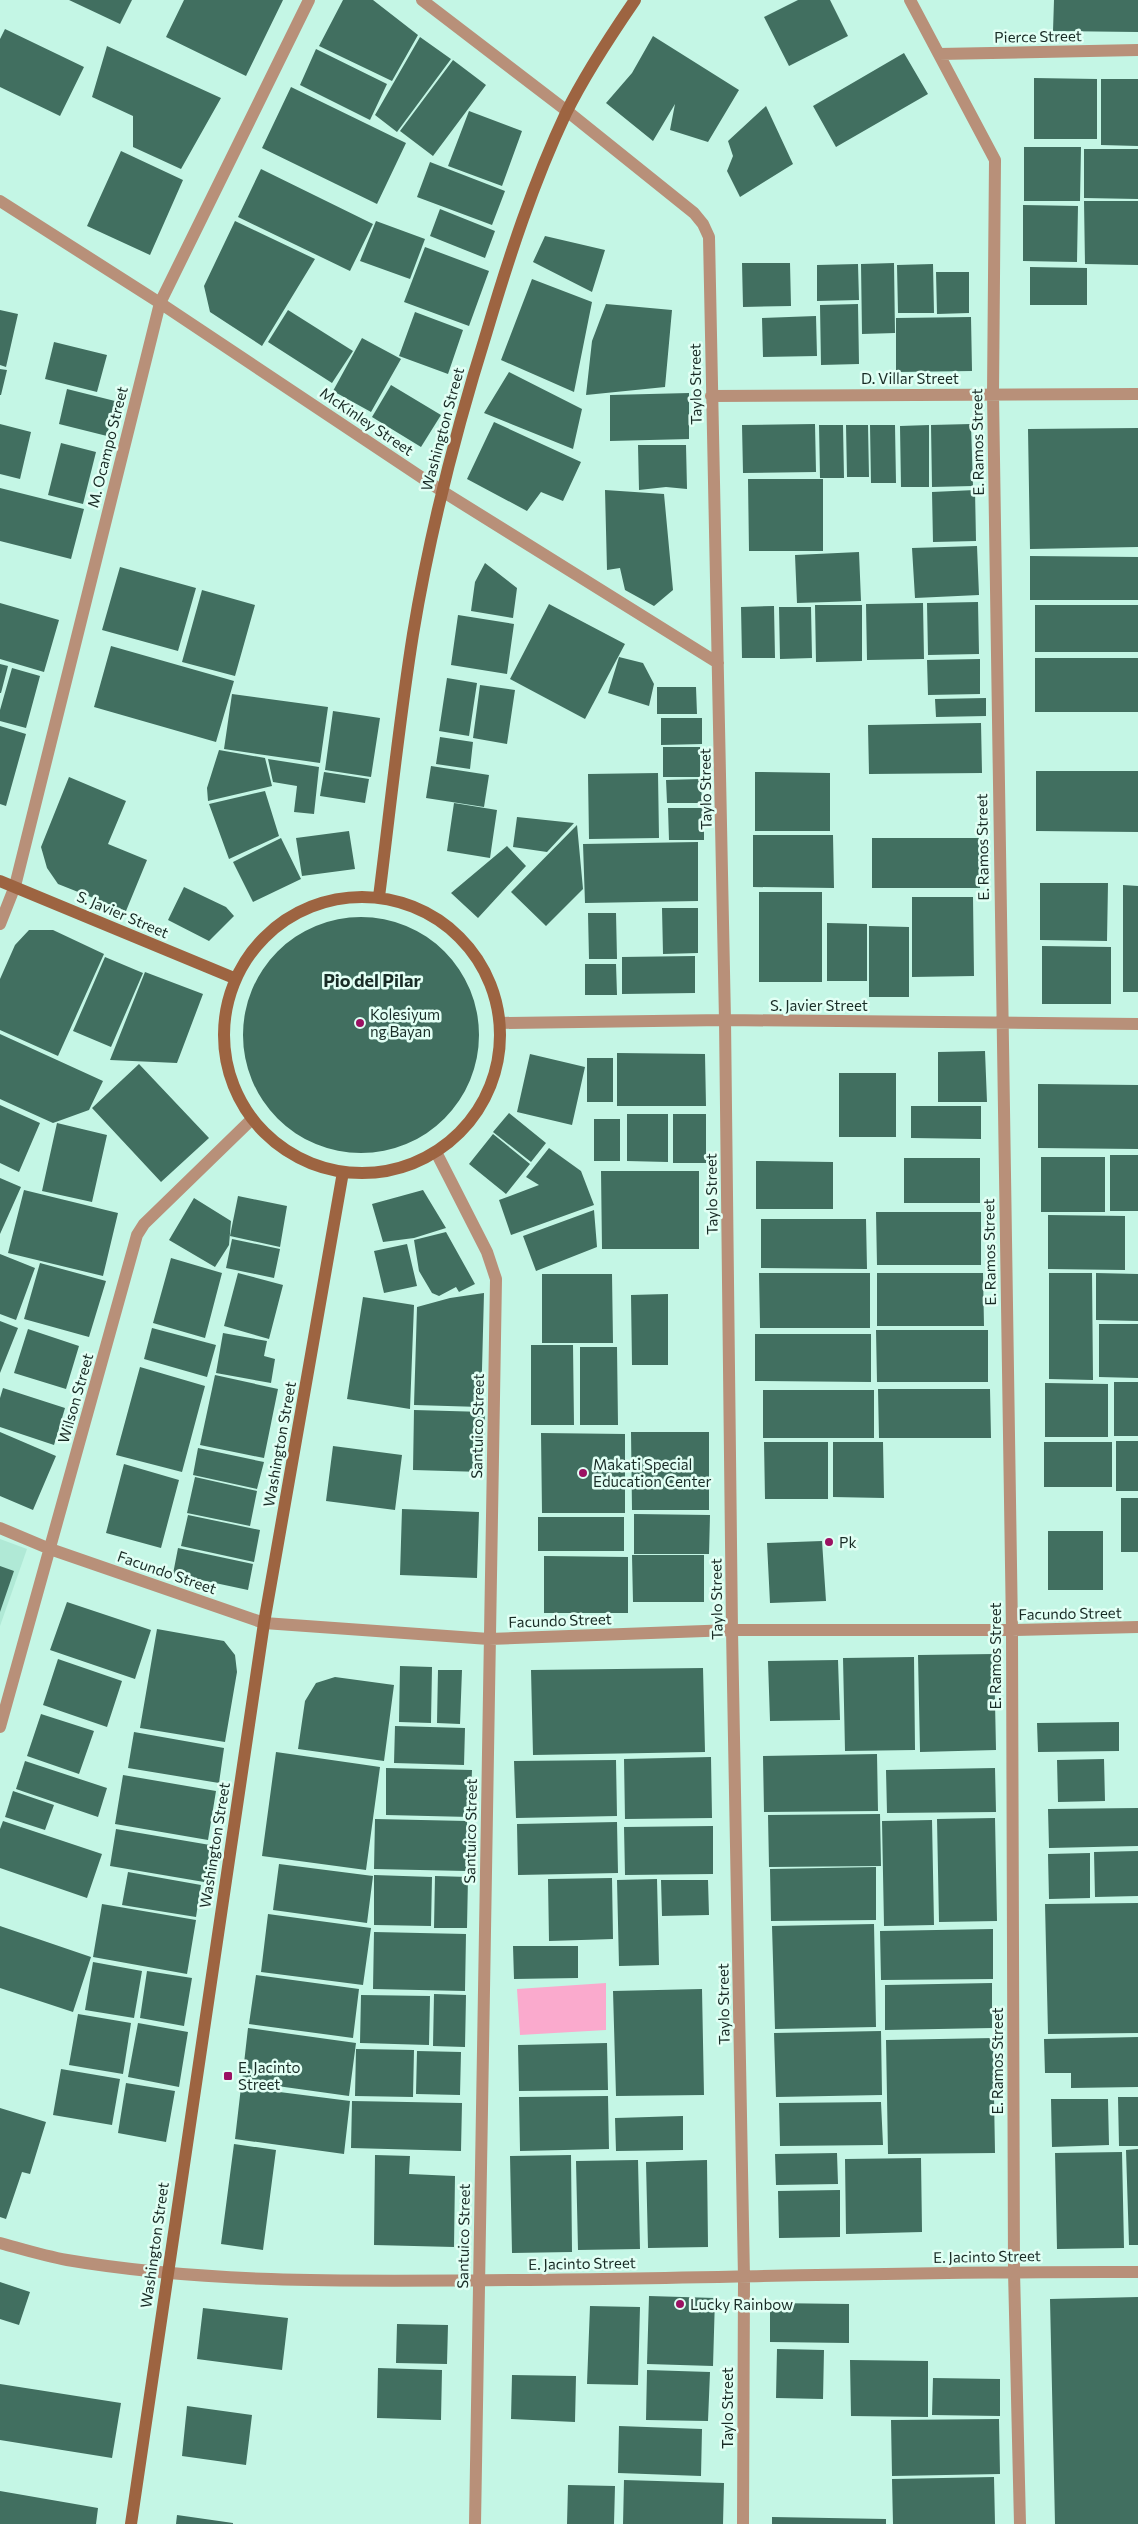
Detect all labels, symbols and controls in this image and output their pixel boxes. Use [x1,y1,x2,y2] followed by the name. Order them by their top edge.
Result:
[994,26,1082,46] street label: Pierce Street
[685,343,705,425] street label: Taylo Street
[417,365,467,493] street label: Washington Street
[861,369,959,387] street label: D. Villar Street
[317,383,417,459] street label: McKinley Street
[83,384,131,510] street label: M. Ocampo Street
[967,388,987,496] street label: E. Ramos Street
[695,748,715,830] street label: Taylo Street
[972,793,992,901] street label: E. Ramos Street
[74,887,172,941] street label: S. Javier Street
[323,969,421,991] district label: Pio del Pilar
[770,996,868,1014] street label: S. Javier Street
[370,1005,440,1040] place label: Kolesiyum ng Bayan
[354,1017,366,1029] marker: Kolesiyum ng Bayan
[701,1153,721,1235] street label: Taylo Street
[979,1198,999,1306] street label: E. Ramos Street
[54,1351,96,1445] street label: Wilson Street
[467,1373,487,1479] street label: Santuico Street
[259,1380,299,1508] street label: Washington Street
[593,1455,711,1490] place label: Makati Special Education Center
[577,1467,589,1479] marker: Makati Special Education Center
[839,1533,857,1551] place label: Pk
[823,1536,835,1548] marker: Pk
[115,1547,219,1597] street label: Facundo Street
[706,1558,726,1640] street label: Taylo Street
[986,1602,1004,1710] street label: E. Ramos Street
[1018,1603,1122,1623] street label: Facundo Street
[508,1609,612,1631] street label: Facundo Street
[460,1778,480,1884] street label: Santuico Street
[195,1781,233,1909] street label: Washington Street
[713,1963,733,2045] street label: Taylo Street
[988,2007,1006,2115] street label: E. Ramos Street
[238,2058,300,2093] place label: E. Jacinto Street
[222,2070,234,2082] marker: E. Jacinto Street
[136,2181,172,2309] street label: Washington Street
[453,2183,473,2289] street label: Santuico Street
[933,2246,1041,2266] street label: E. Jacinto Street
[528,2253,636,2273] street label: E. Jacinto Street
[690,2295,793,2313] place label: Lucky Rainbow
[674,2298,686,2310] marker: Lucky Rainbow
[718,2367,736,2449] street label: Taylo Street

